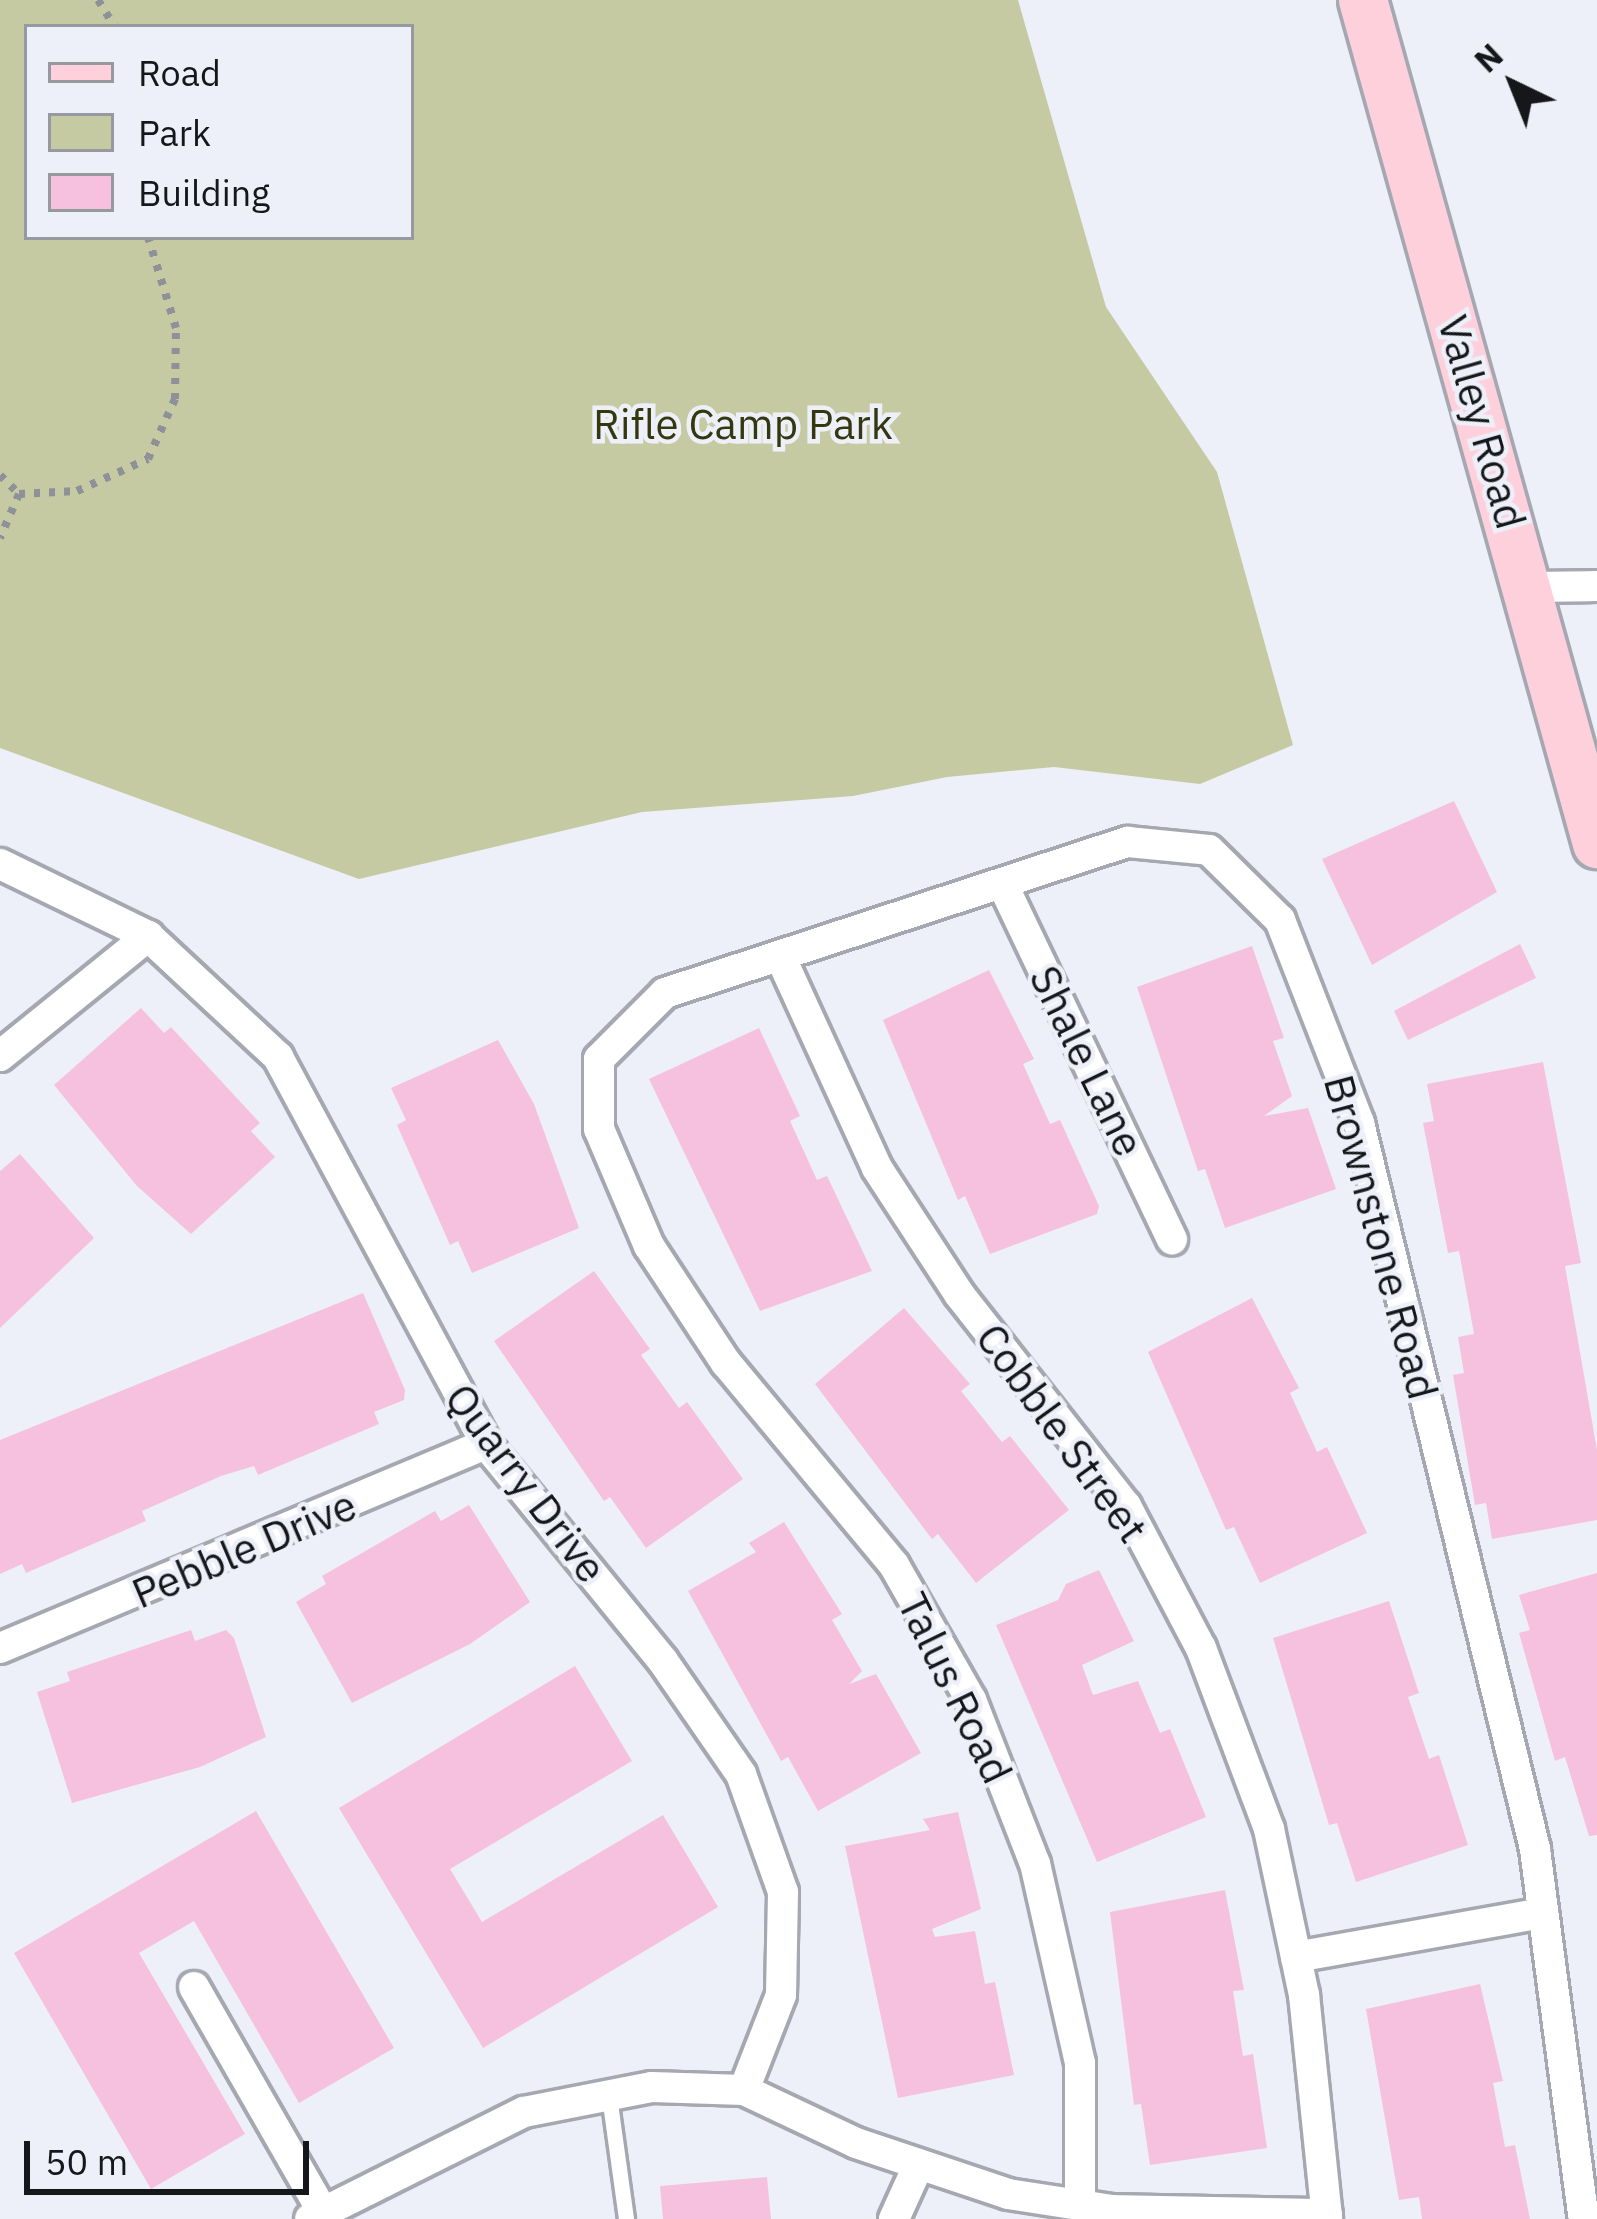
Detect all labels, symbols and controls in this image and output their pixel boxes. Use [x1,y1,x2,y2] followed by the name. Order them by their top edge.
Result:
[24,24,414,240] legend
[1453,24,1573,144] north arrow
[1465,33,1512,81] text: N
[138,49,221,96] text: Road
[138,109,211,156] text: Park
[138,169,270,216] text: Building
[1428,309,1536,535] street label: Valley Road
[593,399,893,449] park label: Rifle Camp Park
[1019,958,1155,1164] street label: Shale Lane
[1313,1069,1449,1405] street label: Brownstone Road
[966,1314,1158,1552] street label: Cobble Street
[435,1374,617,1592] street label: Quarry Drive
[124,1479,364,1619] street label: Pebble Drive
[887,1585,1023,1791] street label: Talus Road
[30,2117,315,2191] scale bar
[45,2138,128,2185] text: 50 m

